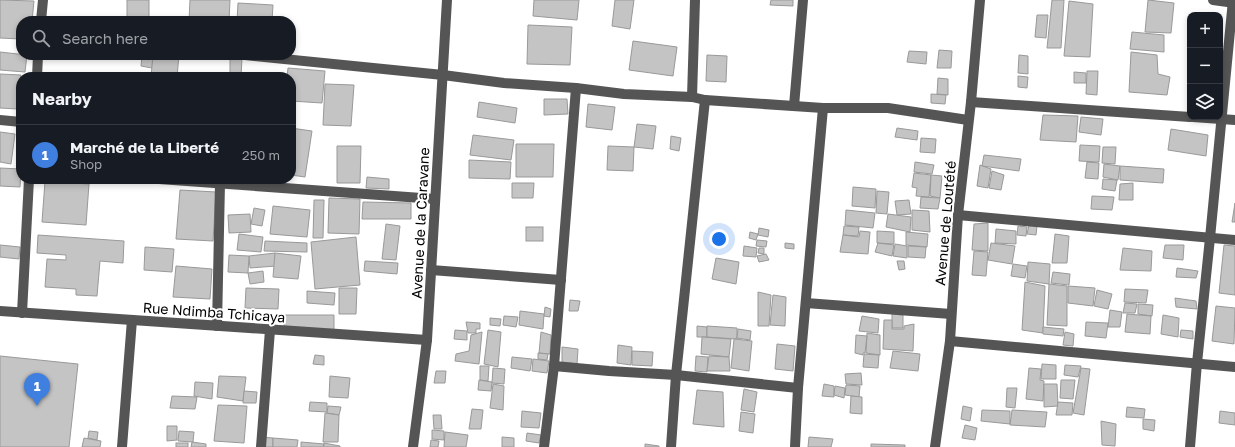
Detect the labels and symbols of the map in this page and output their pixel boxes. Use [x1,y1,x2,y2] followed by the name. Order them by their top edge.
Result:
[408,147,432,299] street label: Avenue de la Caravane
[931,160,959,286] street label: Avenue de Loutété
[709,229,729,249] your location
[142,299,286,325] street label: Rue Ndimba Tchicaya
[24,373,50,406] pin: 1

